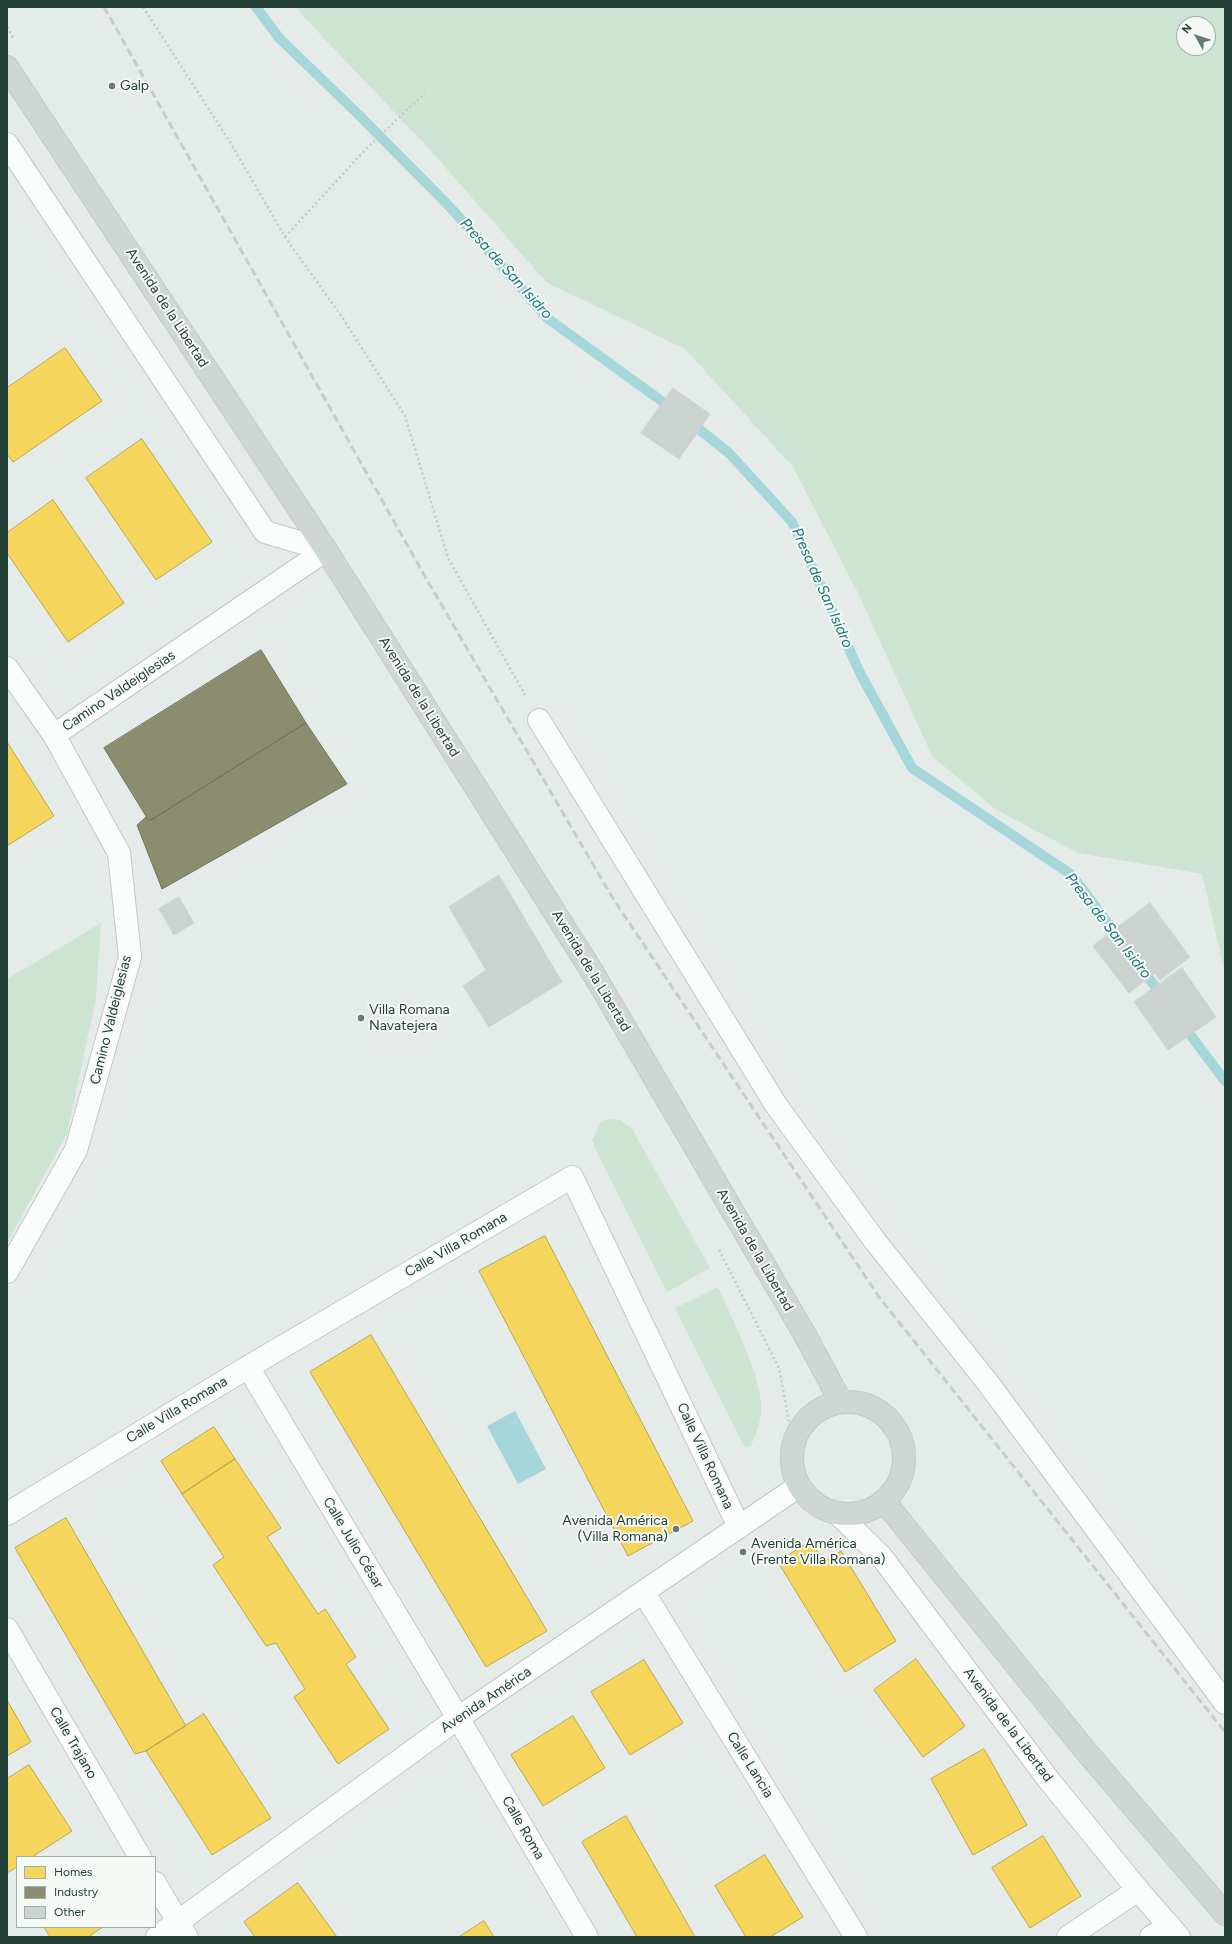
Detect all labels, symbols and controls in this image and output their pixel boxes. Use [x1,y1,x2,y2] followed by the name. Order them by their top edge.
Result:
[1176,16,1216,56] north arrow
[1179,21,1195,36] text: N
[120,78,149,94] place label: Galp
[107,81,117,91] marker: Galp
[456,215,556,323] water label: Presa de San Isidro
[122,245,212,371] street label: Avenida de la Libertad
[787,525,857,651] water label: Presa de San Isidro
[375,634,463,760] street label: Avenida de la Libertad
[59,647,179,735] street label: Camino Valdeiglesias
[1061,869,1155,983] water label: Presa de San Isidro
[548,907,634,1035] street label: Avenida de la Libertad
[87,954,135,1086] street label: Camino Valdeiglesias
[369,1002,450,1034] place label: Villa Romana Navatejera
[356,1013,366,1023] marker: Villa Romana Navatejera
[713,1186,797,1314] street label: Avenida de la Libertad
[402,1209,510,1281] street label: Calle Villa Romana
[123,1373,231,1447] street label: Calle Villa Romana
[673,1400,737,1512] street label: Calle Villa Romana
[319,1494,387,1592] street label: Calle Julio César
[562,1513,668,1546] place label: Avenida América (Villa Romana)
[671,1524,681,1534] marker: Avenida América (Villa Romana)
[751,1536,885,1568] place label: Avenida América (Frente Villa Romana)
[738,1547,748,1557] marker: Avenida América (Frente Villa Romana)
[437,1663,535,1737] street label: Avenida América
[960,1665,1056,1785] street label: Avenida de la Libertad
[46,1704,100,1782] street label: Calle Trajano
[723,1729,777,1801] street label: Calle Lancia
[498,1793,548,1863] street label: Calle Roma
[16,1856,156,1928] legend
[54,1865,92,1879] text: Homes
[54,1885,98,1899] text: Industry
[54,1905,85,1919] text: Other

